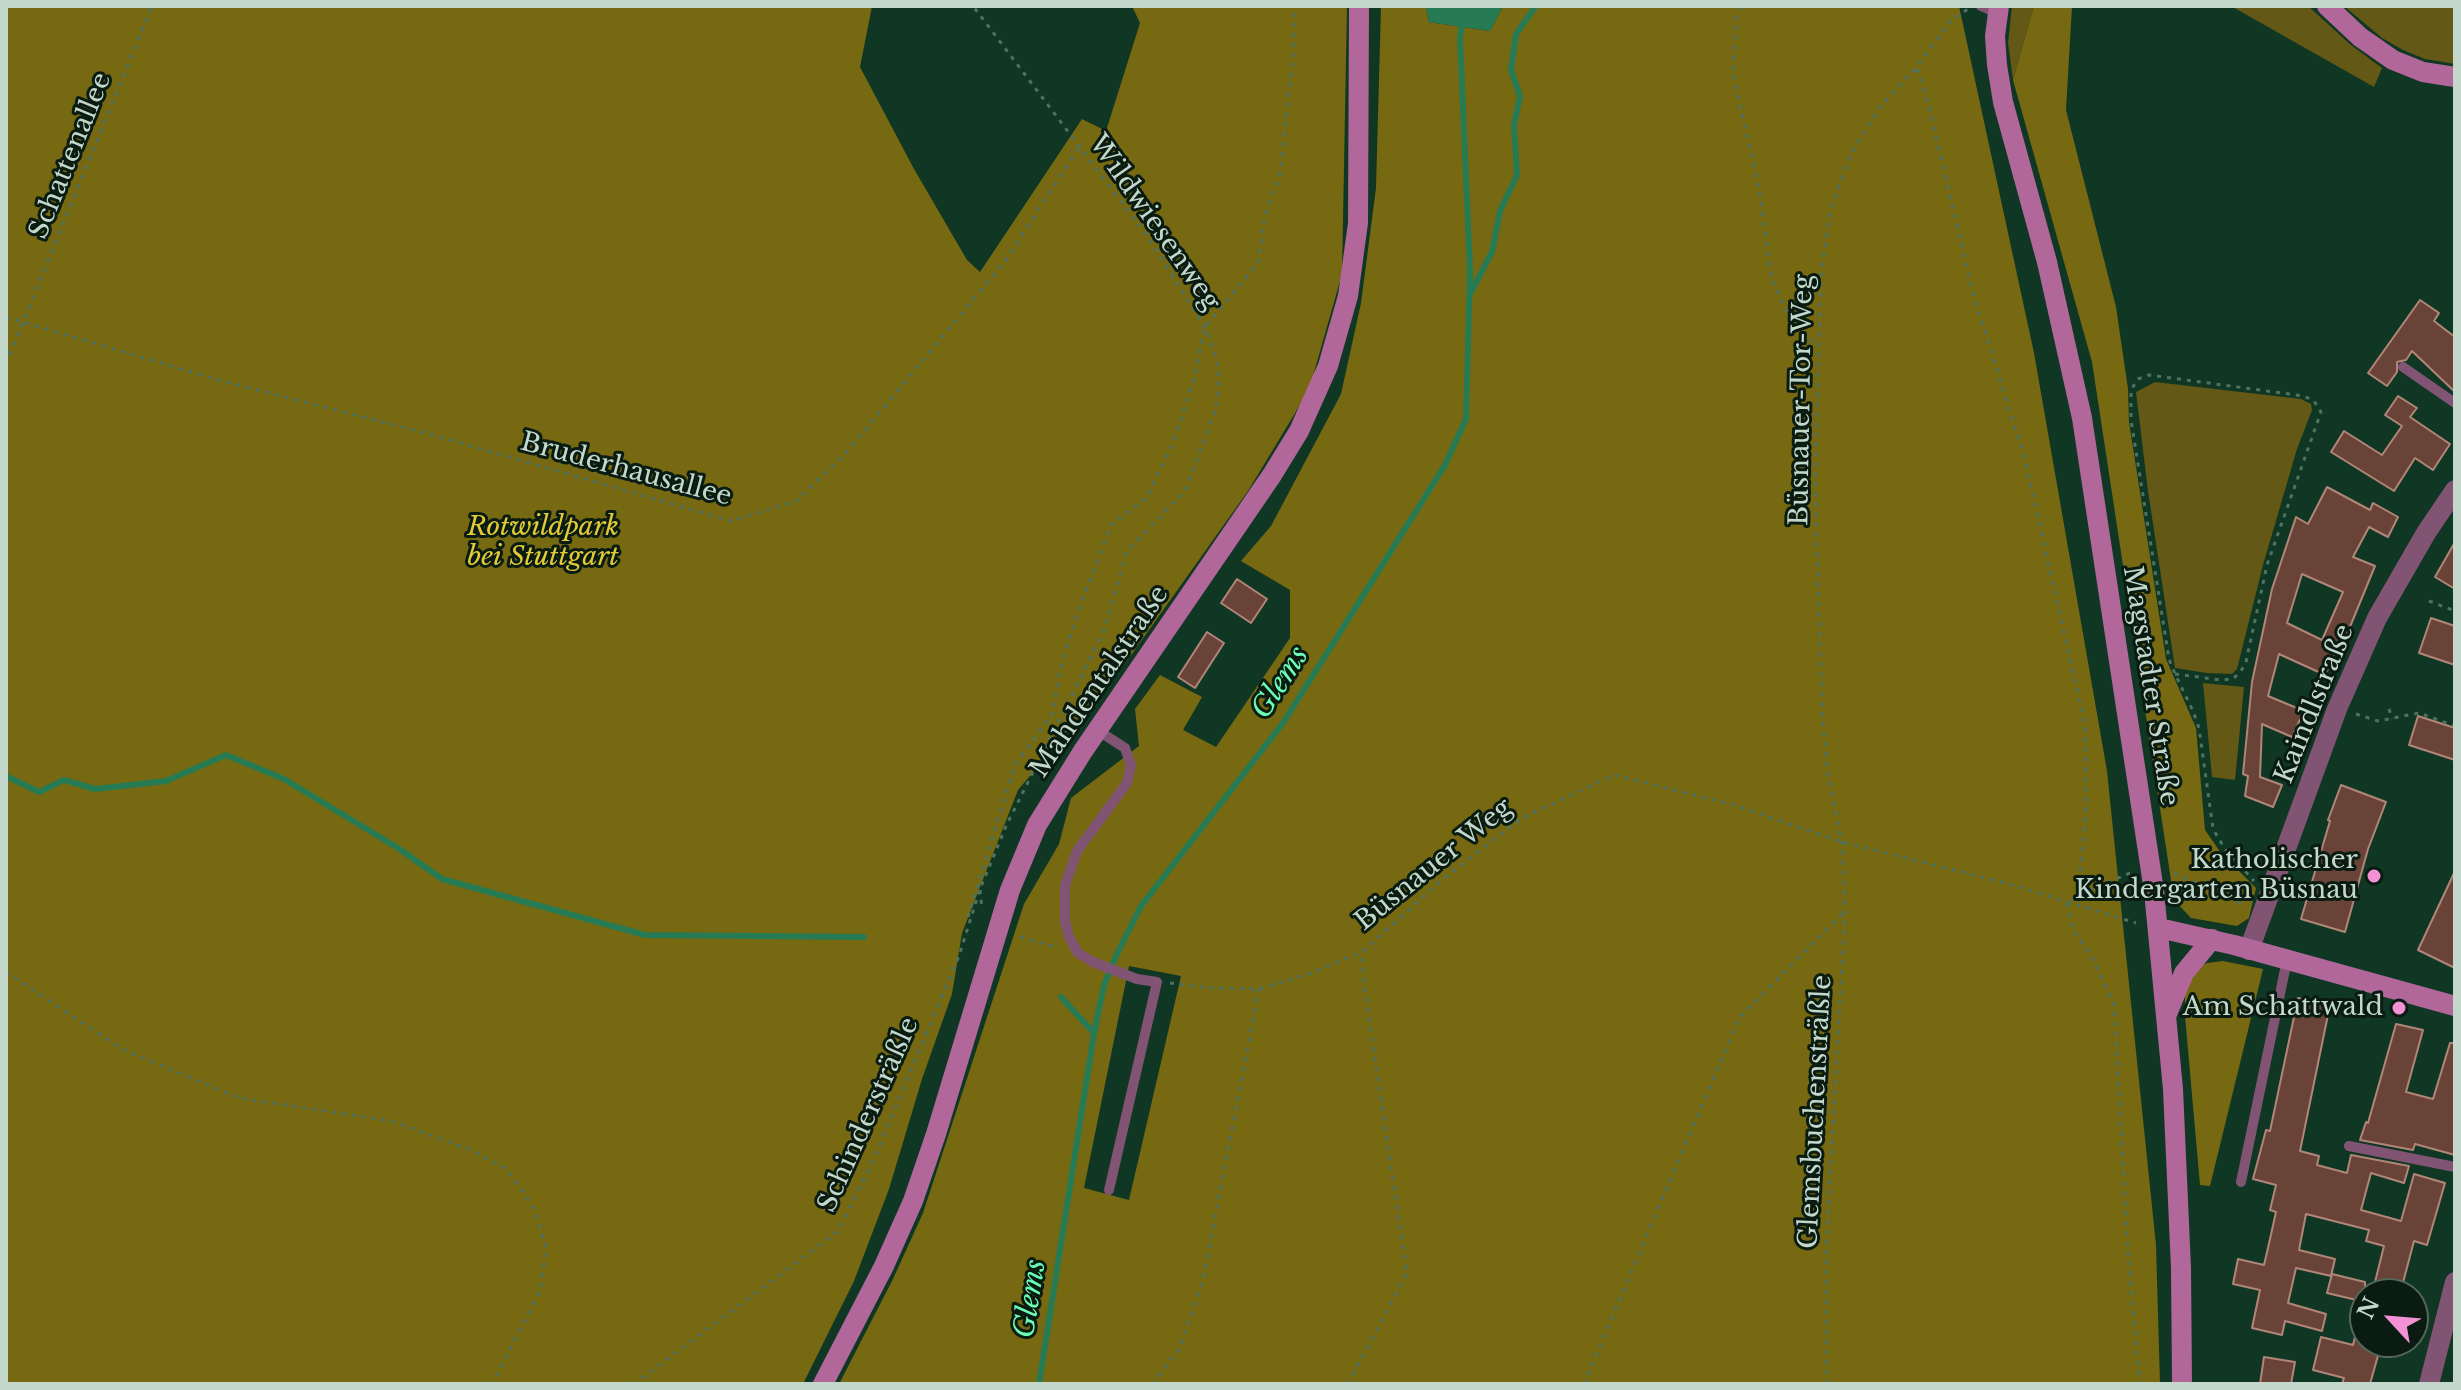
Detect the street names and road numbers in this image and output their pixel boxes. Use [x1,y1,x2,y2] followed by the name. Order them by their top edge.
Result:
[23,68,119,244] street label: Schattenallee
[1082,129,1226,317] street label: Wildwiesenweg
[1784,274,1820,526] street label: Büsnauer-Tor-Weg
[517,427,735,513] street label: Bruderhausallee
[2116,564,2184,808] street label: Magstadter Straße
[1024,580,1176,784] street label: Mahdentalstraße
[2269,620,2361,788] street label: Kaindlstraße
[1349,792,1519,938] street label: Büsnauer Weg
[1793,974,1839,1250] street label: Glemsbuchensträßle
[812,1013,926,1217] street label: Schindersträßle

